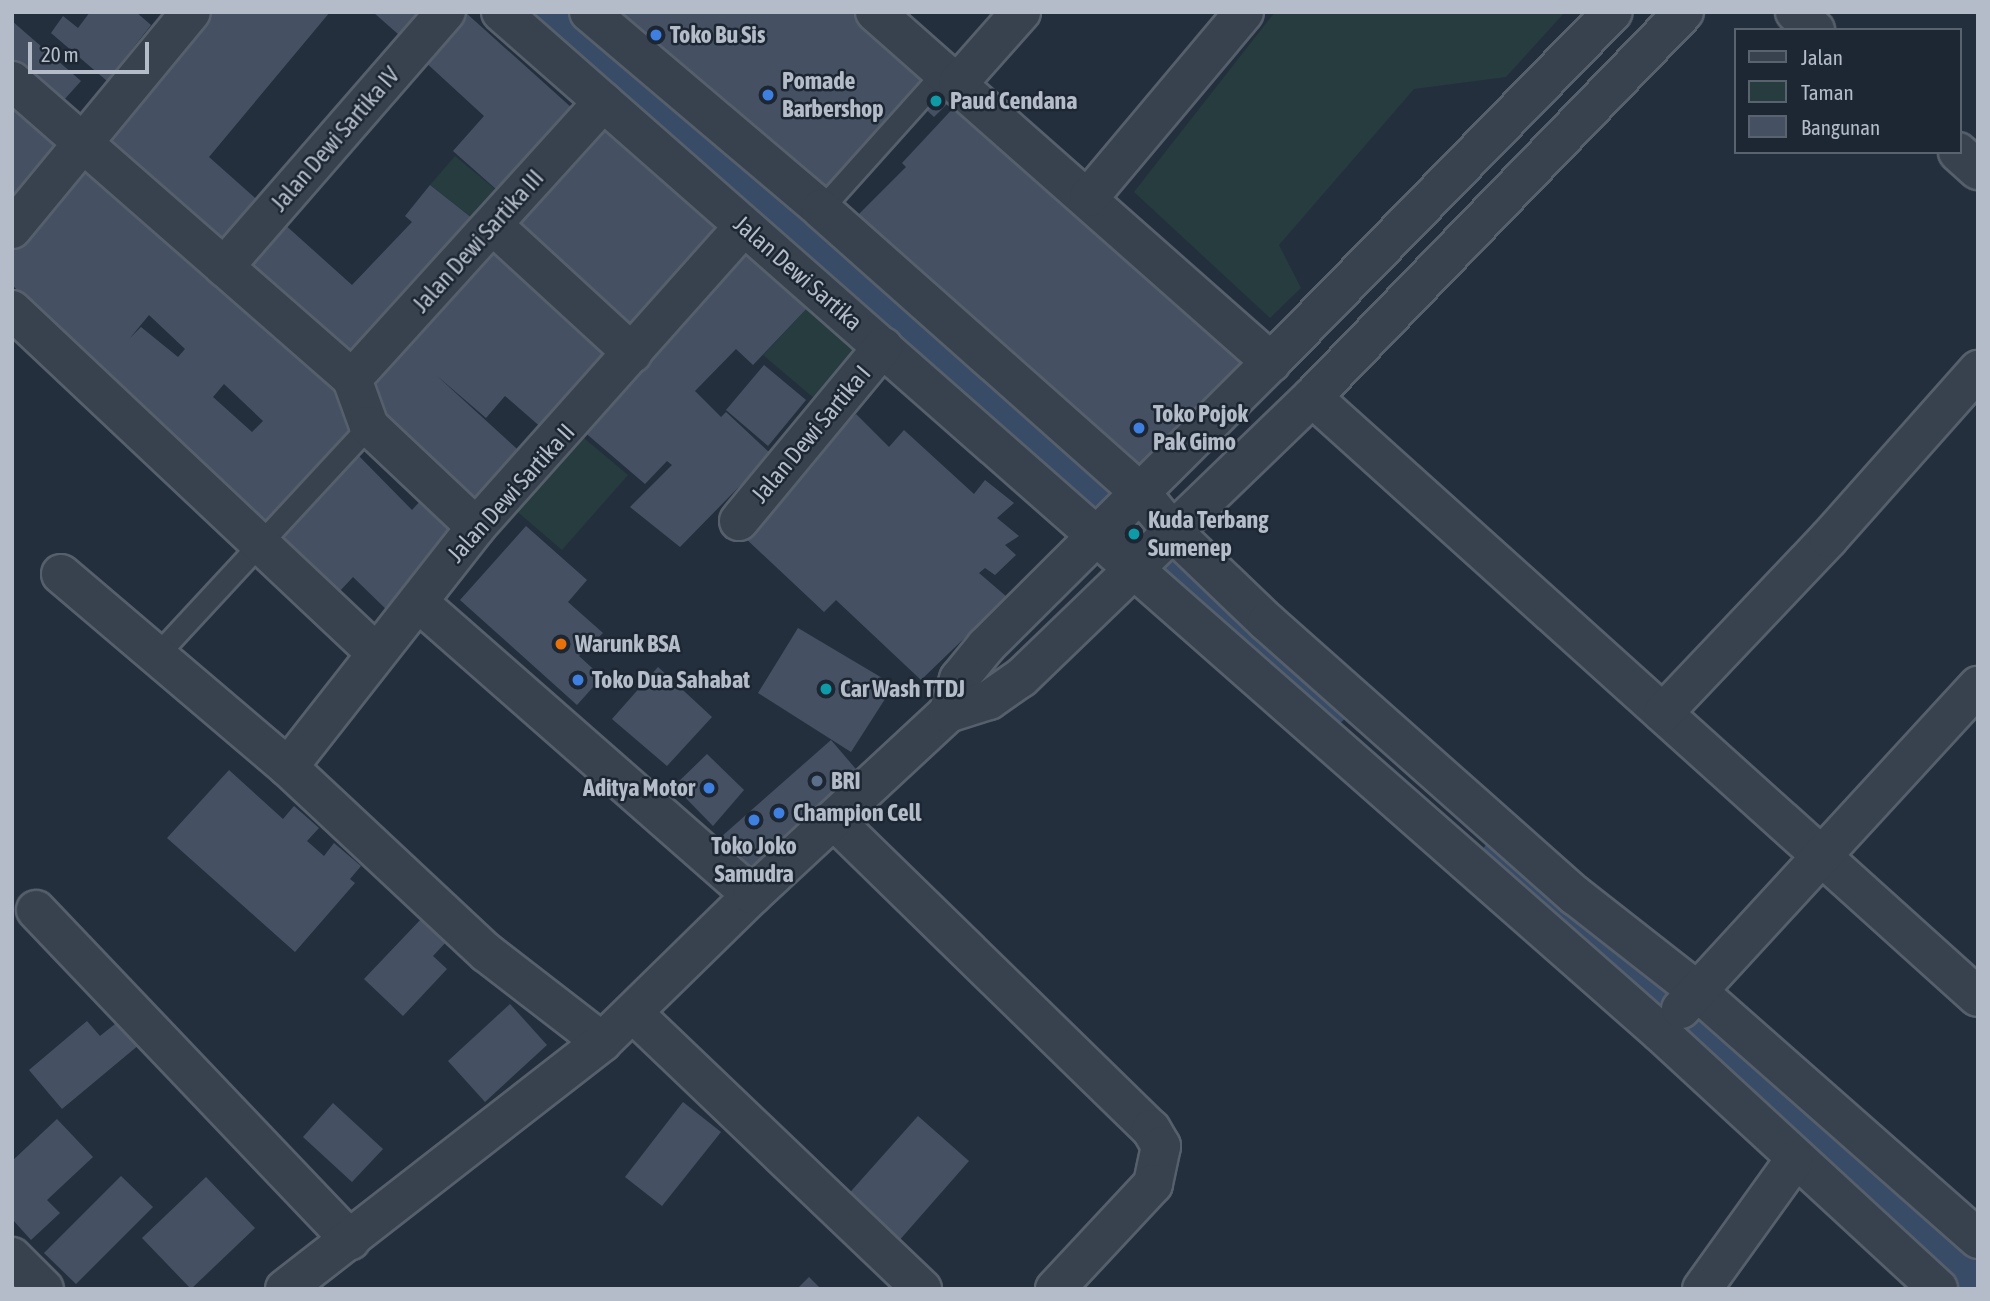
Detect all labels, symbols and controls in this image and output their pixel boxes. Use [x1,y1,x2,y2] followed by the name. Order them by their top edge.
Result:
[670,21,765,49] place label: Toko Bu Sis
[648,27,664,43] marker: Toko Bu Sis
[32,28,152,72] scale bar
[1734,28,1962,154] legend
[41,42,79,66] text: 20 m
[1801,45,1843,69] text: Jalan
[264,61,406,217] street label: Jalan Dewi Sartika IV
[782,67,884,123] place label: Pomade Barbershop
[1801,80,1854,104] text: Taman
[760,87,776,103] marker: Pomade Barbershop
[950,87,1077,115] place label: Paud Cendana
[928,93,944,109] marker: Paud Cendana
[1801,115,1880,139] text: Bangunan
[406,164,550,318] street label: Jalan Dewi Sartika III
[728,209,868,337] street label: Jalan Dewi Sartika
[745,360,877,508] street label: Jalan Dewi Sartika I
[1153,400,1248,456] place label: Toko Pojok Pak Gimo
[441,418,581,568] street label: Jalan Dewi Sartika II
[1131,420,1147,436] marker: Toko Pojok Pak Gimo
[1148,506,1269,562] place label: Kuda Terbang Sumenep
[1126,526,1142,542] marker: Kuda Terbang Sumenep
[575,630,680,658] place label: Warunk BSA
[553,636,569,652] marker: Warunk BSA
[592,666,750,694] place label: Toko Dua Sahabat
[570,672,586,688] marker: Toko Dua Sahabat
[840,675,965,703] place label: Car Wash TTDJ
[818,681,834,697] marker: Car Wash TTDJ
[831,767,860,795] place label: BRI
[809,773,825,789] marker: BRI
[583,774,695,802] place label: Aditya Motor
[701,780,717,796] marker: Aditya Motor
[793,799,921,827] place label: Champion Cell
[771,805,787,821] marker: Champion Cell
[746,812,762,828] marker: Toko Joko Samudra
[711,832,797,888] place label: Toko Joko Samudra

